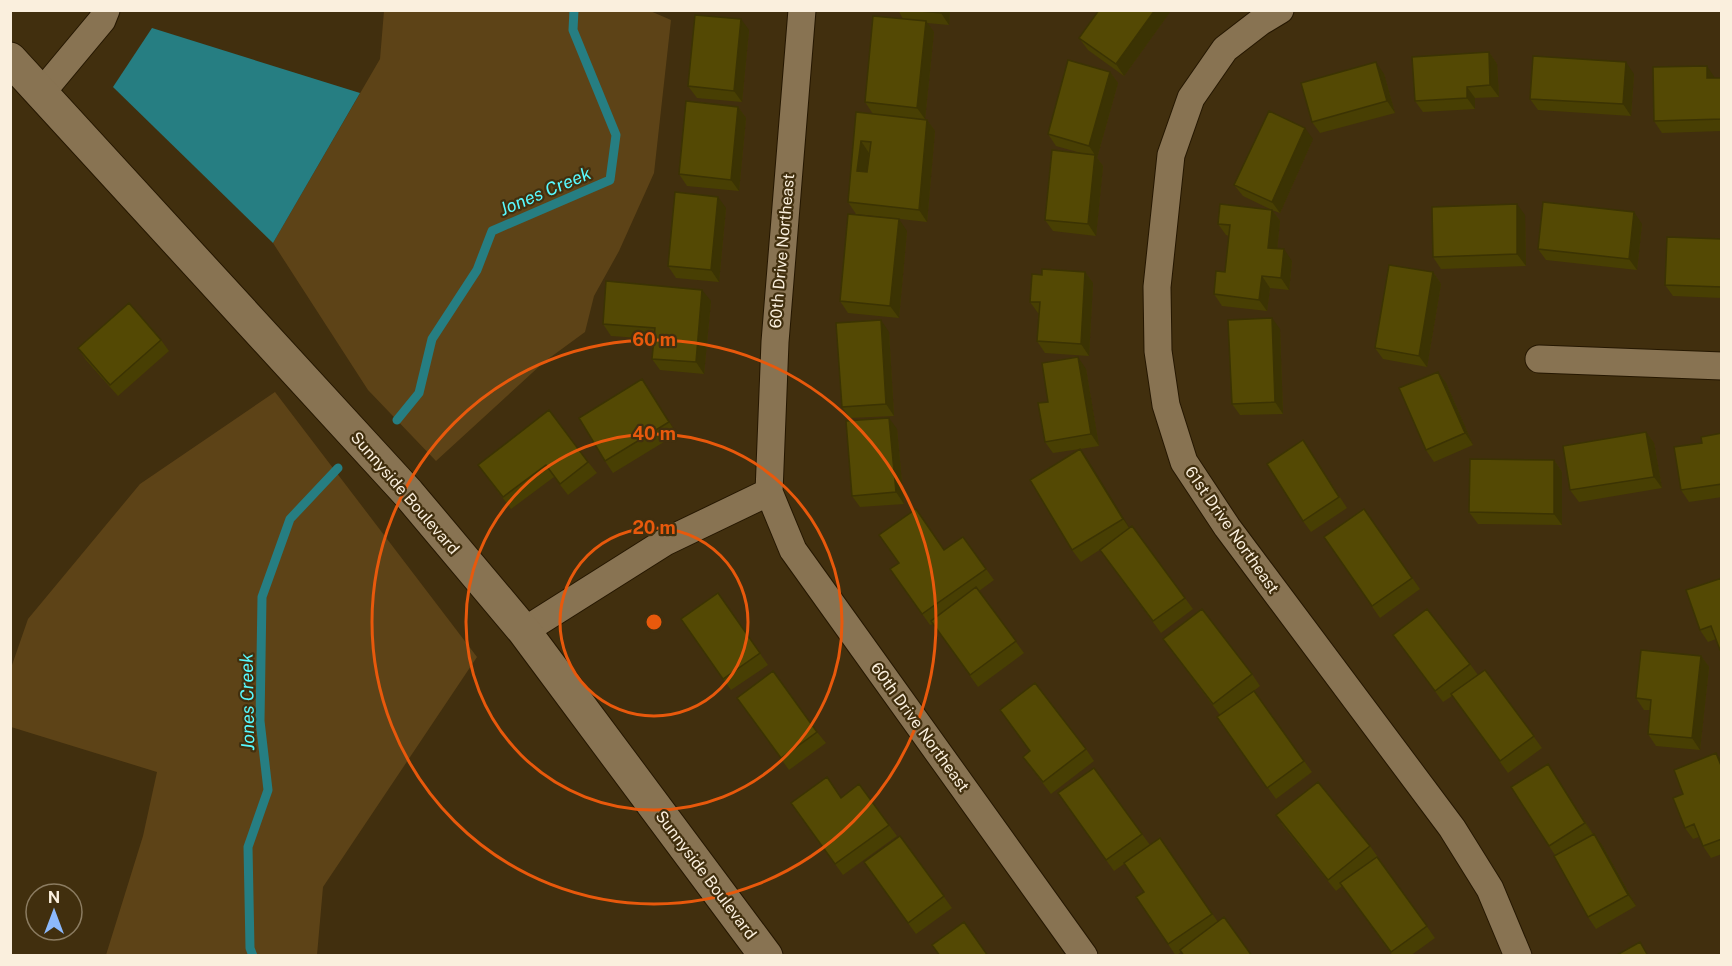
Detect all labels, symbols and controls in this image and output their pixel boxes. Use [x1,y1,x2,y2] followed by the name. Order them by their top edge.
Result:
[496,162,594,220] water label: Jones Creek
[766,173,798,329] street label: 60th Drive Northeast
[632,329,676,350] text: 60 m
[632,423,676,444] text: 40 m
[347,428,463,558] street label: Sunnyside Boulevard
[1181,463,1283,597] street label: 61st Drive Northeast
[632,517,676,538] text: 20 m
[644,612,664,632] centre of rings
[236,653,258,751] water label: Jones Creek
[867,659,973,795] street label: 60th Drive Northeast
[651,807,761,943] street label: Sunnyside Boulevard
[24,882,84,942] north arrow
[48,888,60,907] text: N

